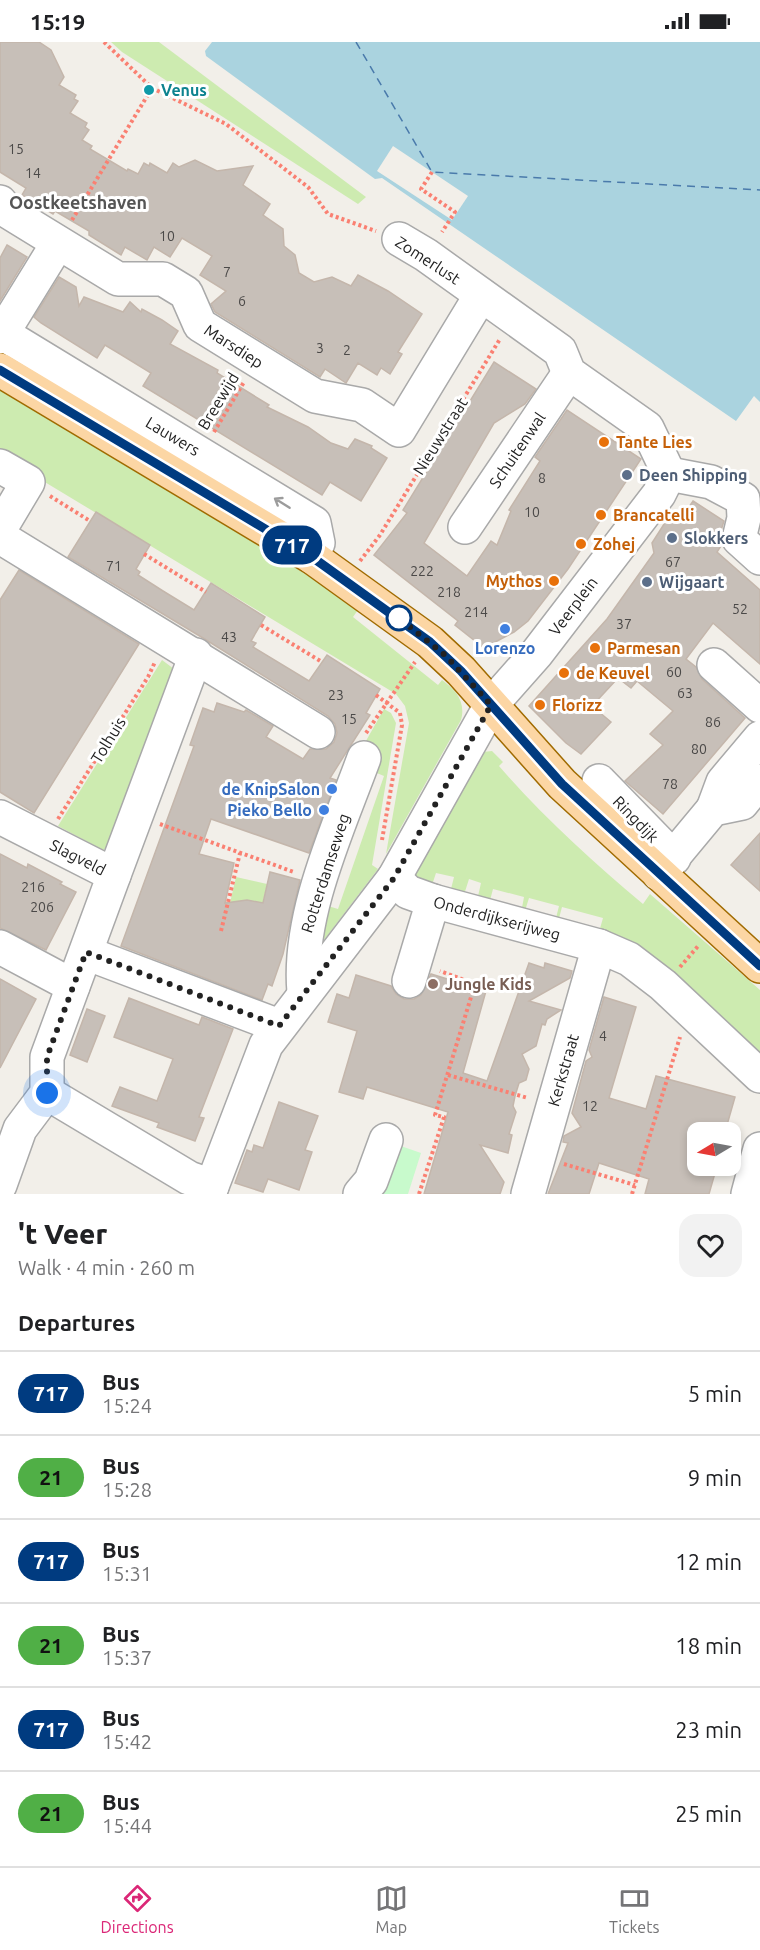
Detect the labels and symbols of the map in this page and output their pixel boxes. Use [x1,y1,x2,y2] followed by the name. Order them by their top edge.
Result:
[161,81,207,99] place label: Venus
[142,83,156,97] marker: Venus
[8,141,24,157] house number: 15
[25,165,41,181] house number: 14
[9,192,147,212] district label: Oostkeetshaven
[159,228,175,244] house number: 10
[392,232,464,288] street label: Zomerlust
[223,264,231,280] house number: 7
[238,293,246,309] house number: 6
[201,320,267,372] street label: Marsdiep
[316,340,324,356] house number: 3
[343,342,351,358] house number: 2
[194,369,242,433] street label: Breewijd
[409,393,471,478] street label: Nieuwstraat
[485,409,549,491] street label: Schuitenwal
[143,413,203,459] street label: Lauwers
[616,433,692,451] place label: Tante Lies
[597,435,611,449] marker: Tante Lies
[639,466,748,484] place label: Deen Shipping
[620,468,634,482] marker: Deen Shipping
[538,470,546,486] house number: 8
[274,497,291,509] one-way arrow
[524,504,540,520] house number: 10
[613,506,694,524] place label: Brancatelli
[594,508,608,522] marker: Brancatelli
[258,526,326,564] line badge: 717
[684,529,748,547] place label: Slokkers
[665,531,679,545] marker: Slokkers
[593,535,635,553] place label: Zohej
[574,537,588,551] marker: Zohej
[665,554,681,570] house number: 67
[106,558,122,574] house number: 71
[410,563,434,579] house number: 222
[486,572,542,590] place label: Mythos
[545,573,601,639] street label: Veerplein
[659,573,724,591] place label: Wijgaart
[547,574,561,588] marker: Mythos
[640,575,654,589] marker: Wijgaart
[437,584,461,600] house number: 218
[732,601,748,617] house number: 52
[464,604,488,620] house number: 214
[386,605,412,631] unlabelled marker
[616,616,632,632] house number: 37
[498,622,512,636] marker: Lorenzo
[221,629,237,645] house number: 43
[475,639,535,657] place label: Lorenzo
[607,639,681,657] place label: Parmesan
[588,641,602,655] marker: Parmesan
[576,664,650,682] place label: de Keuvel
[666,664,682,680] house number: 60
[557,666,571,680] marker: de Keuvel
[677,685,693,701] house number: 63
[328,687,344,703] house number: 23
[552,696,602,714] place label: Florizz
[533,698,547,712] marker: Florizz
[341,711,357,727] house number: 15
[87,714,129,766] street label: Tolhuis
[705,714,721,730] house number: 86
[691,741,707,757] house number: 80
[662,776,678,792] house number: 78
[222,780,320,798] place label: de KnipSalon
[325,782,339,796] marker: de KnipSalon
[610,792,662,846] street label: Ringdijk
[227,801,312,819] place label: Pieko Bello
[317,803,331,817] marker: Pieko Bello
[297,811,353,935] street label: Rotterdamseweg
[47,835,109,879] street label: Slagveld
[21,879,45,895] house number: 216
[431,892,563,944] street label: Onderdijkserijweg
[30,899,54,915] house number: 206
[445,975,532,993] place label: Jungle Kids
[426,977,440,991] marker: Jungle Kids
[599,1028,607,1044] house number: 4
[544,1031,582,1108] street label: Kerkstraat
[32,1078,62,1108] your location
[582,1098,598,1114] house number: 12
[687,1122,741,1176] north arrow

